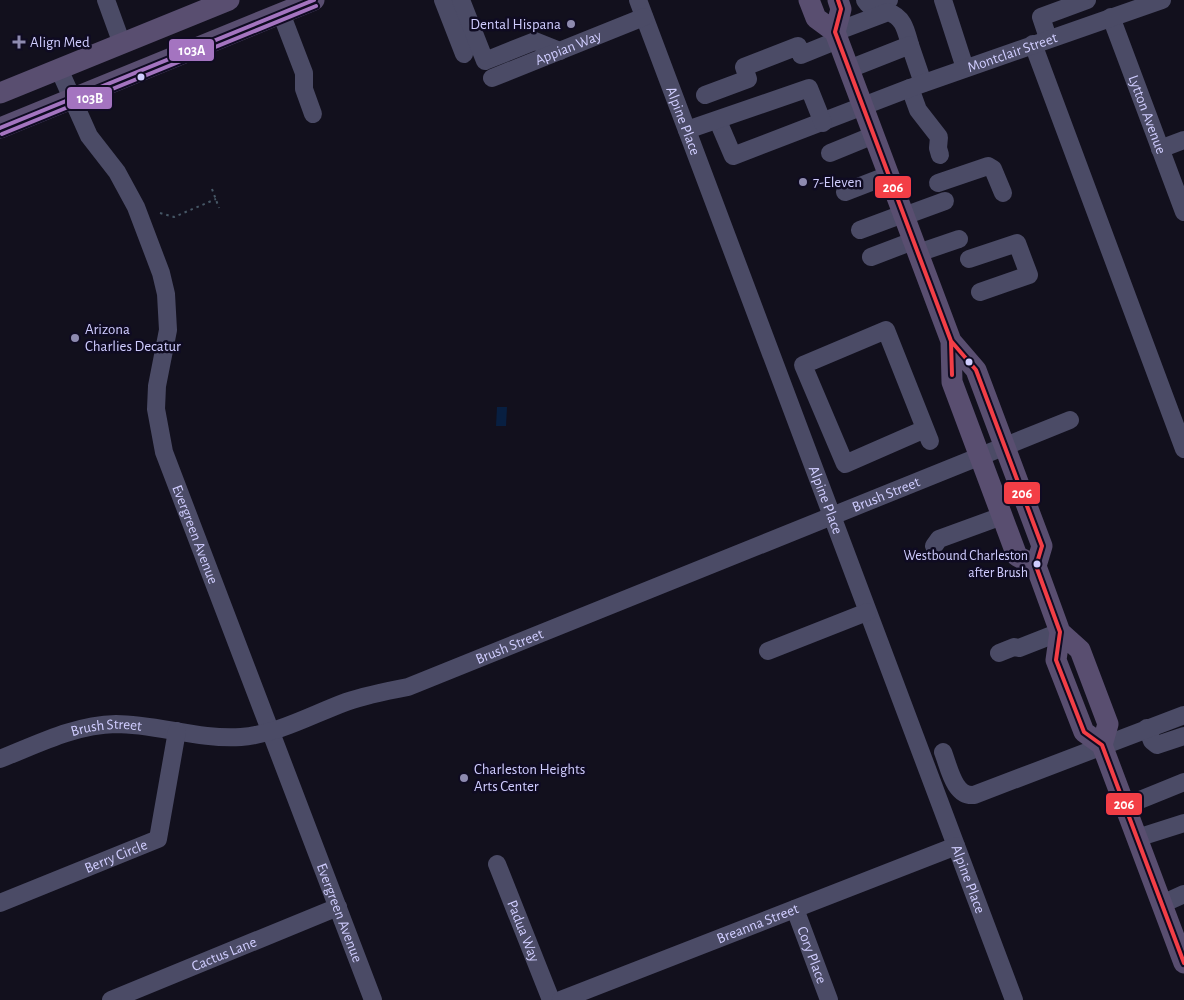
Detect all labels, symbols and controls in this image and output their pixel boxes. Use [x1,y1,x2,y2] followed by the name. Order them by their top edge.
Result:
[470,17,561,32] place label: Dental Hispana
[565,18,577,30] marker: Dental Hispana
[533,27,604,67] street label: Appian Way
[965,30,1059,75] street label: Montclair Street
[12,35,26,49] marker: Align Med
[30,35,90,50] place label: Align Med
[168,38,215,62] line badge: 103A
[179,44,206,58] text: 103A
[136,72,146,82] unlabelled marker
[1126,73,1169,156] street label: Lytton Avenue
[664,84,703,157] street label: Alpine Place
[66,86,113,110] line badge: 103B
[77,92,103,106] text: 103B
[813,175,862,190] place label: 7-Eleven
[874,175,912,199] line badge: 206
[797,176,809,188] marker: 7-Eleven
[883,181,904,195] text: 206
[85,322,181,354] place label: Arizona Charlies Decatur
[69,332,81,344] marker: Arizona Charlies Decatur
[964,357,974,367] unlabelled marker
[806,464,846,536] street label: Alpine Place
[850,474,922,515] street label: Brush Street
[1003,481,1041,505] line badge: 206
[170,483,221,586] street label: Evergreen Avenue
[1012,487,1033,501] text: 206
[903,549,1028,580] place label: Westbound Charleston after Brush
[1032,559,1042,569] marker: Westbound Charleston after Brush
[473,626,545,667] street label: Brush Street
[69,716,143,739] street label: Brush Street
[474,762,585,794] place label: Charleston Heights Arts Center
[458,772,470,784] marker: Charleston Heights Arts Center
[1105,792,1143,816] line badge: 206
[1114,798,1135,812] text: 206
[82,837,149,875] street label: Berry Circle
[949,843,988,915] street label: Alpine Place
[314,861,365,964] street label: Evergreen Avenue
[505,898,543,964] street label: Padua Way
[715,901,801,946] street label: Breanna Street
[795,924,830,986] street label: Cory Place
[189,934,259,974] street label: Cactus Lane

